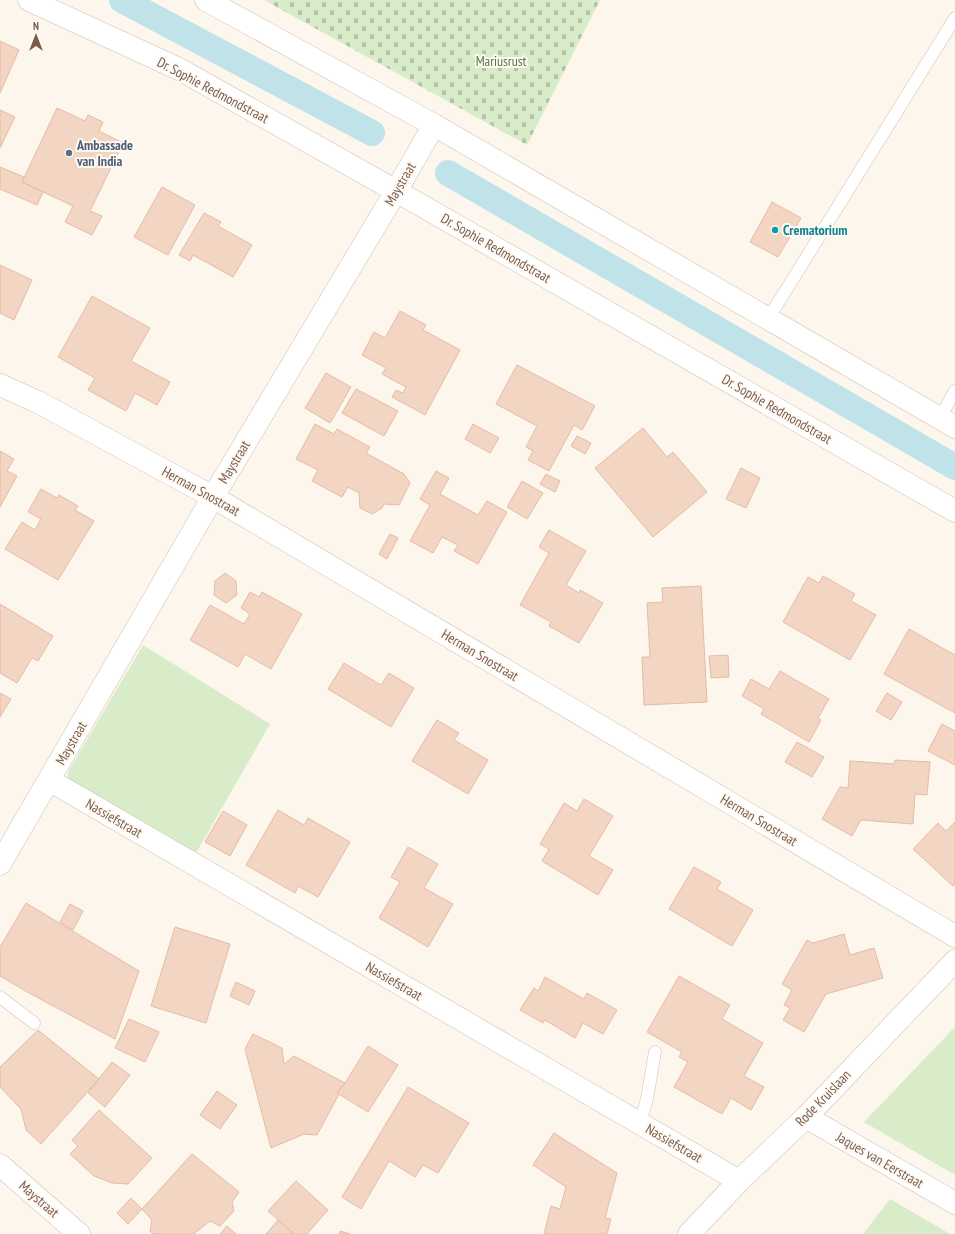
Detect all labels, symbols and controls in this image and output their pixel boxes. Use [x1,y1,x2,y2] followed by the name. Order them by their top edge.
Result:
[16,16,56,56] north arrow
[33,19,39,33] text: N
[476,52,526,70] park label: Mariusrust
[154,53,272,127] street label: Dr. Sophie Redmondstraat
[76,136,133,170] place label: Ambassade van India
[64,148,74,158] marker: Ambassade van India
[380,159,420,209] street label: Maystraat
[438,209,554,287] street label: Dr. Sophie Redmondstraat
[783,221,848,239] place label: Crematorium
[770,225,780,235] marker: Crematorium
[719,370,835,448] street label: Dr. Sophie Redmondstraat
[214,437,254,487] street label: Maystraat
[159,462,243,520] street label: Herman Snostraat
[438,625,522,685] street label: Herman Snostraat
[51,718,91,768] street label: Maystraat
[717,790,801,850] street label: Herman Snostraat
[82,795,146,841] street label: Nassiefstraat
[362,958,426,1004] street label: Nassiefstraat
[792,1066,854,1130] street label: Rode Kruislaan
[642,1120,706,1166] street label: Nassiefstraat
[832,1127,927,1192] street label: Jaques van Eerstraat
[15,1177,63,1221] street label: Maystraat

